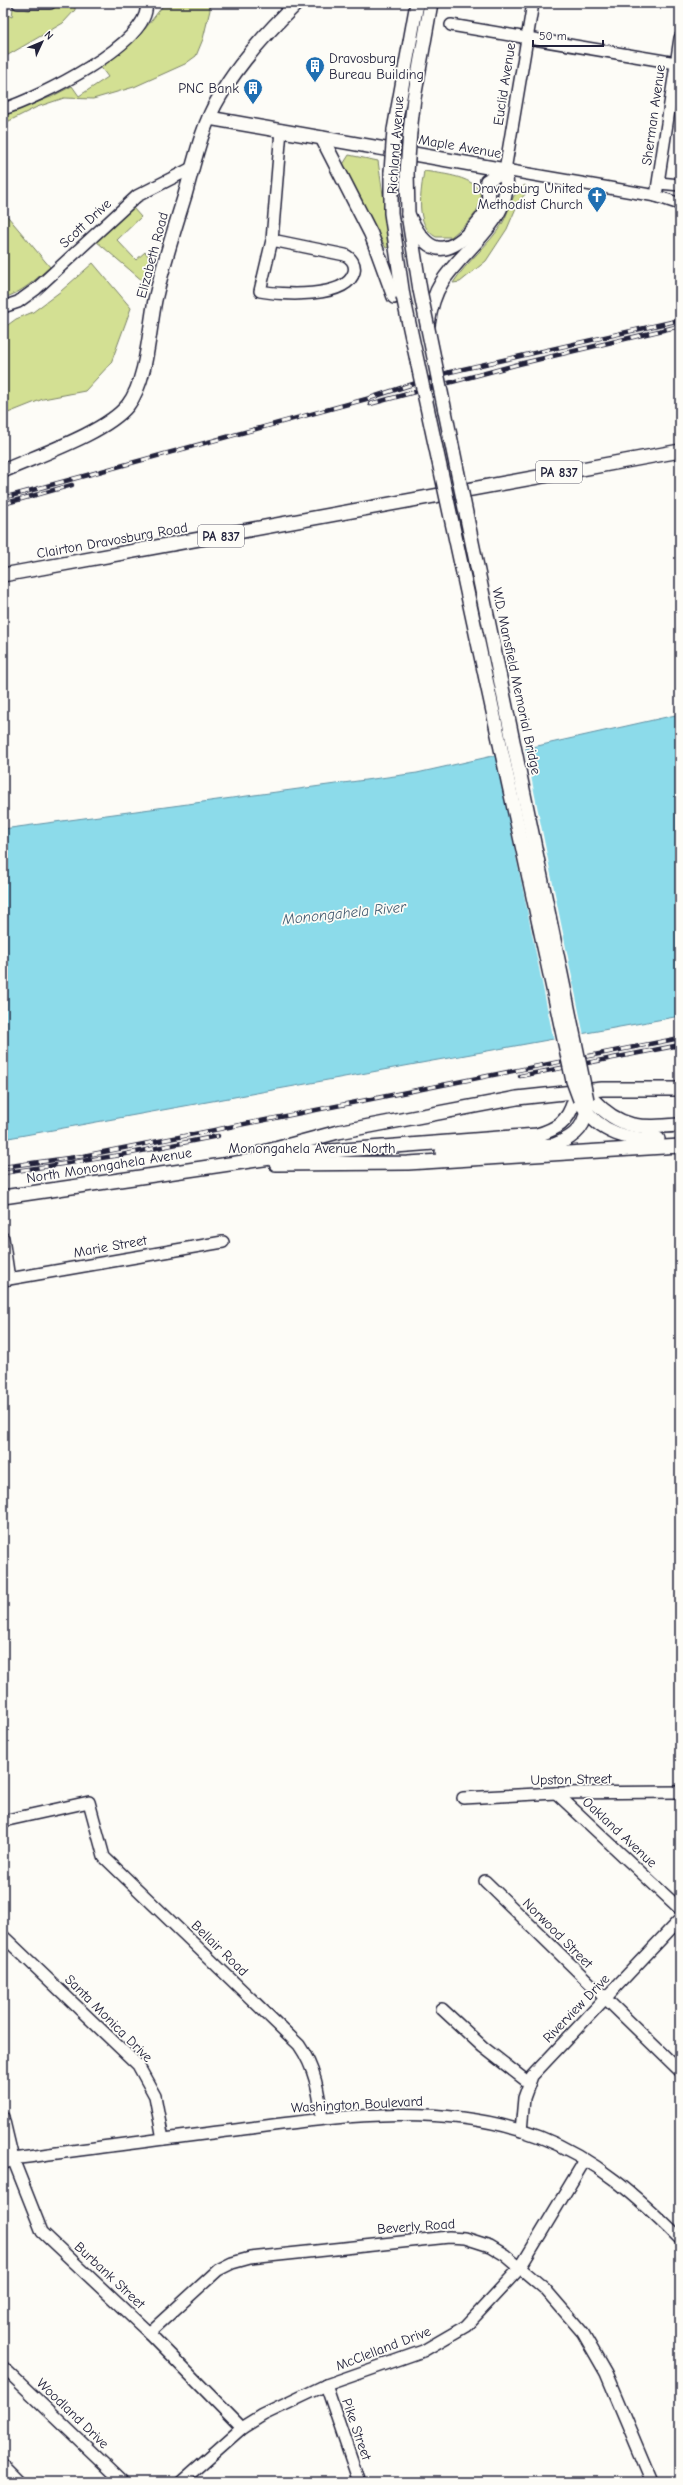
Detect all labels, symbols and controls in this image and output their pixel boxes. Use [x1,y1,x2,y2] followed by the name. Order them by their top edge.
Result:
[22,22,62,62] north arrow
[533,22,603,48] scale bar
[42,28,56,43] text: N
[539,29,567,43] text: 50 m
[490,42,519,127] street label: Euclid Avenue
[329,50,424,83] place label: Dravosburg Bureau Building
[304,55,326,83] building icon: Dravosburg Bureau Building
[638,64,669,167] street label: Sherman Avenue
[242,77,264,105] building icon: PNC Bank
[178,80,239,97] place label: PNC Bank
[384,95,407,195] street label: Richland Avenue
[417,131,503,162] street label: Maple Avenue
[472,180,583,213] place label: Dravosburg United Methodist Church
[586,185,608,213] church icon: Dravosburg United Methodist Church
[56,195,115,252] street label: Scott Drive
[133,210,172,300] street label: Elizabeth Road
[536,461,582,483] road number: PA 837
[35,519,189,562] street label: Clairton Dravosburg Road
[198,525,244,547] road number: PA 837
[488,586,545,776] street label: W.D. Mansfield Memorial Bridge
[280,897,408,929] water label: Monongahela River
[228,1140,396,1157] street label: Monongahela Avenue North
[25,1144,193,1187] street label: North Monongahela Avenue
[72,1231,149,1261] street label: Marie Street
[530,1770,613,1789] street label: Upston Street
[579,1793,660,1871] street label: Oakland Avenue
[519,1895,597,1973] street label: Norwood Street
[188,1917,252,1980] street label: Bellair Road
[539,1970,613,2046] street label: Riverview Drive
[61,1971,156,2066] street label: Santa Monica Drive
[291,2093,423,2116] street label: Washington Boulevard
[376,2215,456,2238] street label: Beverly Road
[71,2238,149,2313] street label: Burbank Street
[333,2323,433,2374] street label: McClelland Drive
[33,2375,112,2452] street label: Woodland Drive
[338,2396,375,2463] street label: Pike Street

